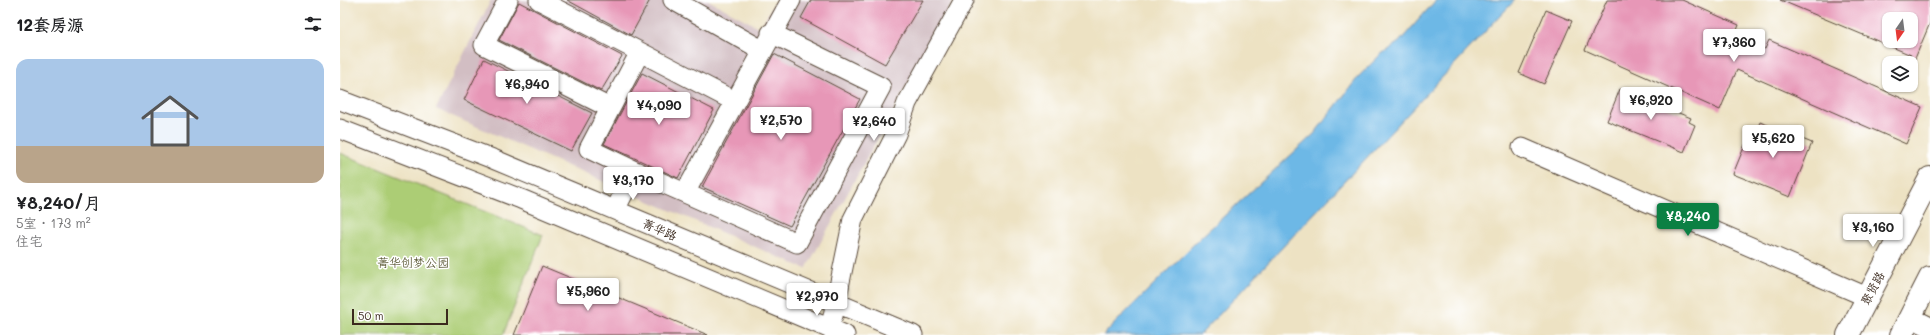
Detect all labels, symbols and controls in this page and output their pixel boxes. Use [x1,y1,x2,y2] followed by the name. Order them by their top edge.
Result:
[1882,12,1918,48] north arrow
[1882,12,1918,92] map controls
[16,13,84,35] text: 12套房源
[302,13,324,35] icon: filters
[1701,29,1767,63] pin: ¥7,360
[1712,33,1756,50] text: ¥7,360
[1882,56,1918,92] button: layers
[494,71,560,105] pin: ¥6,940
[505,75,549,92] text: ¥6,940
[134,85,206,157] icon: home
[1618,87,1684,121] pin: ¥6,920
[1629,91,1673,108] text: ¥6,920
[626,92,692,126] pin: ¥4,090
[636,96,682,113] text: ¥4,090
[748,107,814,141] pin: ¥2,570
[841,108,907,142] pin: ¥2,640
[760,111,802,128] text: ¥2,570
[852,112,896,129] text: ¥2,640
[1740,125,1806,159] pin: ¥5,620
[1751,129,1795,146] text: ¥5,620
[600,167,666,201] pin: ¥3,170
[612,171,654,188] text: ¥3,170
[16,191,101,213] text: ¥8,240/月
[1655,203,1721,237] pin: ¥8,240
[1666,207,1710,224] text: ¥8,240
[16,214,91,231] text: 5室 · 173 m²
[1840,214,1906,248] pin: ¥3,160
[640,215,680,243] street label: 菁华路
[1852,218,1894,235] text: ¥3,160
[16,232,42,249] text: 住宅
[377,254,449,270] park label: 菁华创梦公园
[1856,268,1888,308] street label: 聚贤路
[555,278,621,312] pin: ¥5,960
[566,282,610,299] text: ¥5,960
[784,283,850,317] pin: ¥2,970
[795,287,839,304] text: ¥2,970
[352,307,448,326] scale bar
[358,308,384,323] text: 50 m

